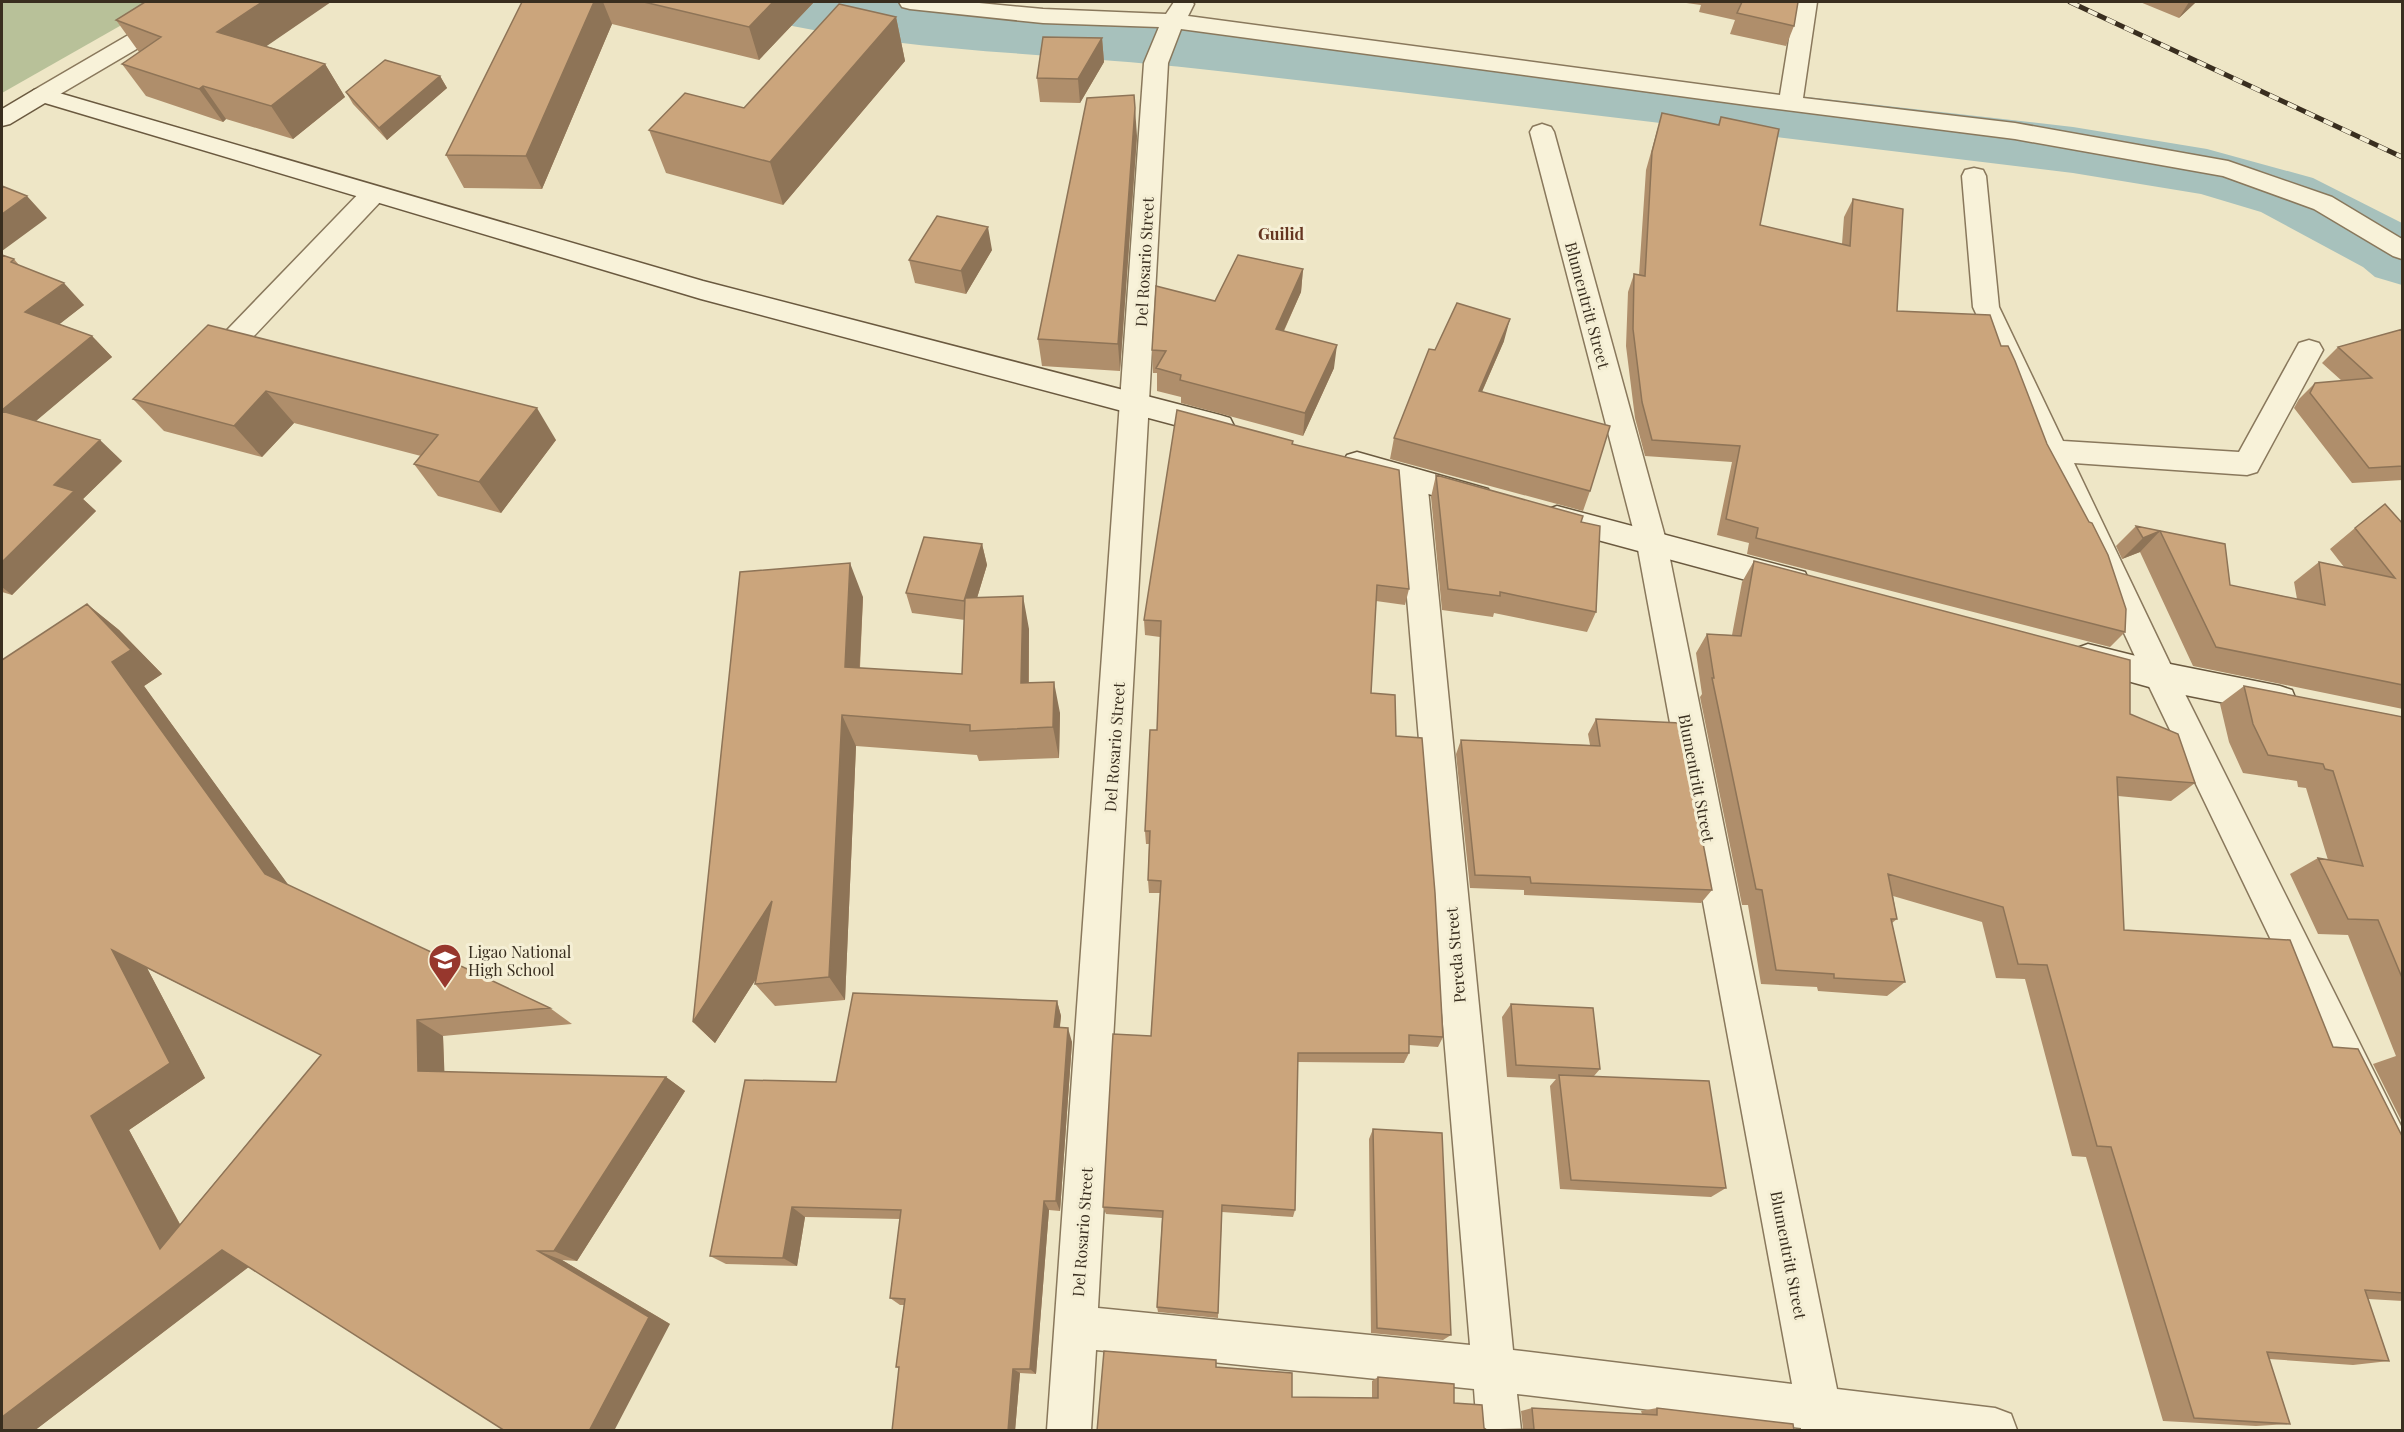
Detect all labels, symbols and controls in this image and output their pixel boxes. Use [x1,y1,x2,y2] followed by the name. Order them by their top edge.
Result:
[1130,196,1158,327] street label: Del Rosario Street
[1258,223,1304,244] district label: Guilid
[1561,239,1615,371] street label: Blumentritt Street
[1099,681,1129,813] street label: Del Rosario Street
[1674,712,1720,844] street label: Blumentritt Street
[1440,906,1470,1004] street label: Pereda Street
[468,941,572,980] place label: Ligao National High School
[427,942,463,989] school or university icon: Ligao National High School
[1067,1166,1097,1298] street label: Del Rosario Street
[1766,1189,1812,1321] street label: Blumentritt Street

